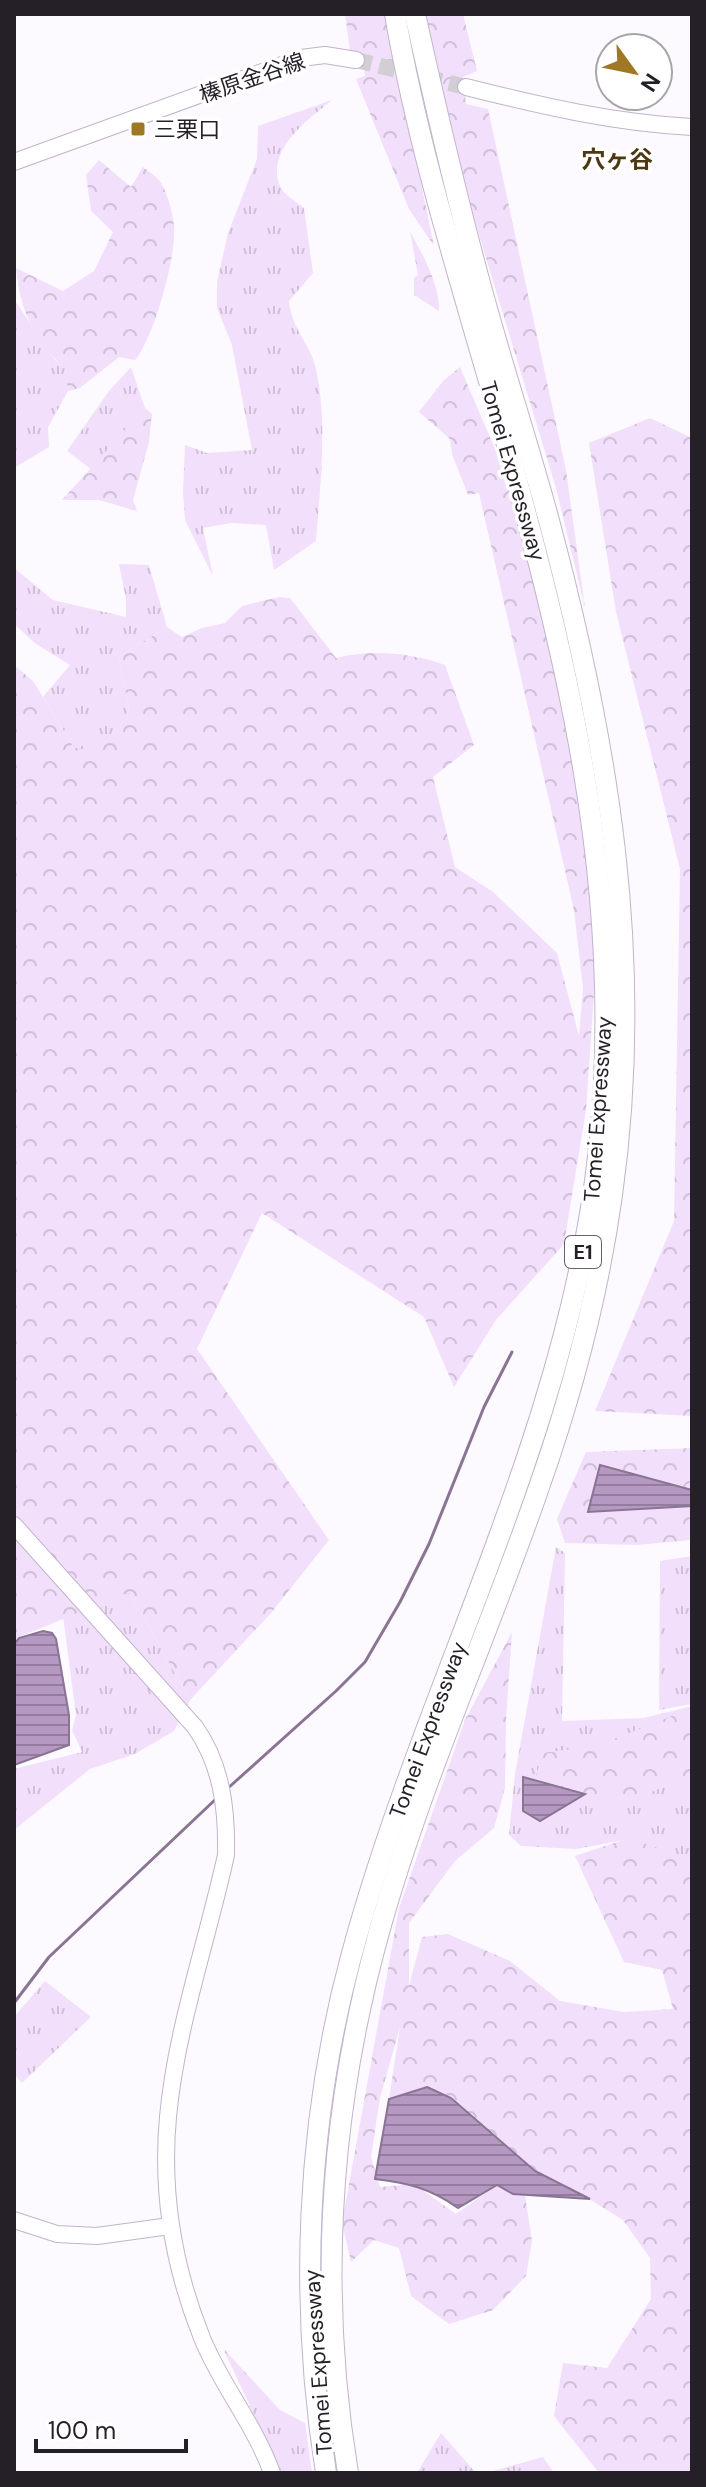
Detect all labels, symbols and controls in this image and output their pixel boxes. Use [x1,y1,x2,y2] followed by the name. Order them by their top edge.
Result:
[594,32,674,112] north arrow
[195,46,309,110] street label: 榛原金谷線
[634,68,667,97] text: N
[154,115,220,144] place label: 三栗口
[129,120,147,138] marker: 三栗口
[581,144,653,175] district label: 穴ヶ谷
[473,378,553,564] street label: Tomei Expressway
[577,1015,619,1203] street label: Tomei Expressway
[565,1236,601,1268] road number: E1
[383,1638,473,1822] street label: Tomei Expressway
[297,2268,339,2456] street label: Tomei Expressway
[36,2403,186,2453] scale bar
[48,2415,116,2446] text: 100 m

